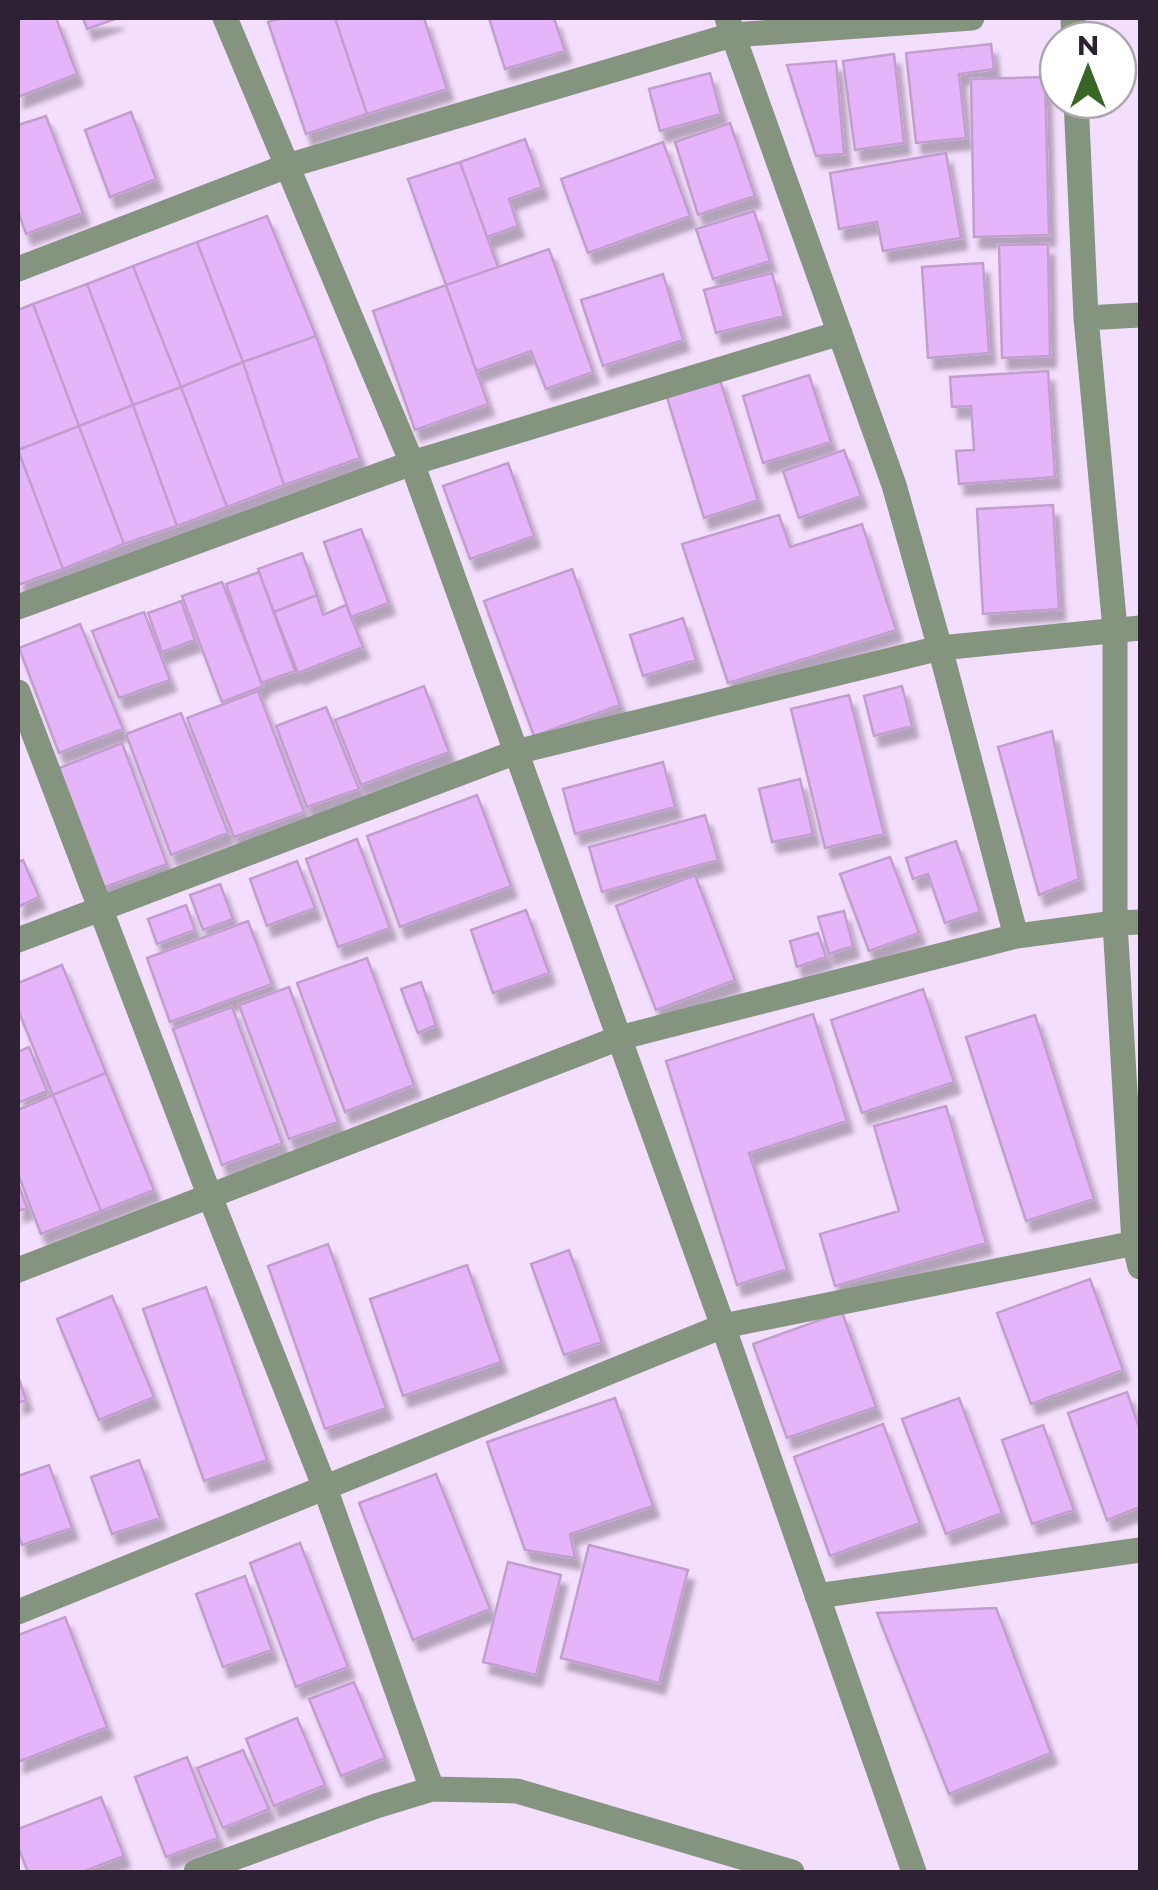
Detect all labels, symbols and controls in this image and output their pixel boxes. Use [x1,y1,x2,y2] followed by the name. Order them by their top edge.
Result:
[1038,20,1138,120] north arrow
[1077,28,1099,62] text: N

